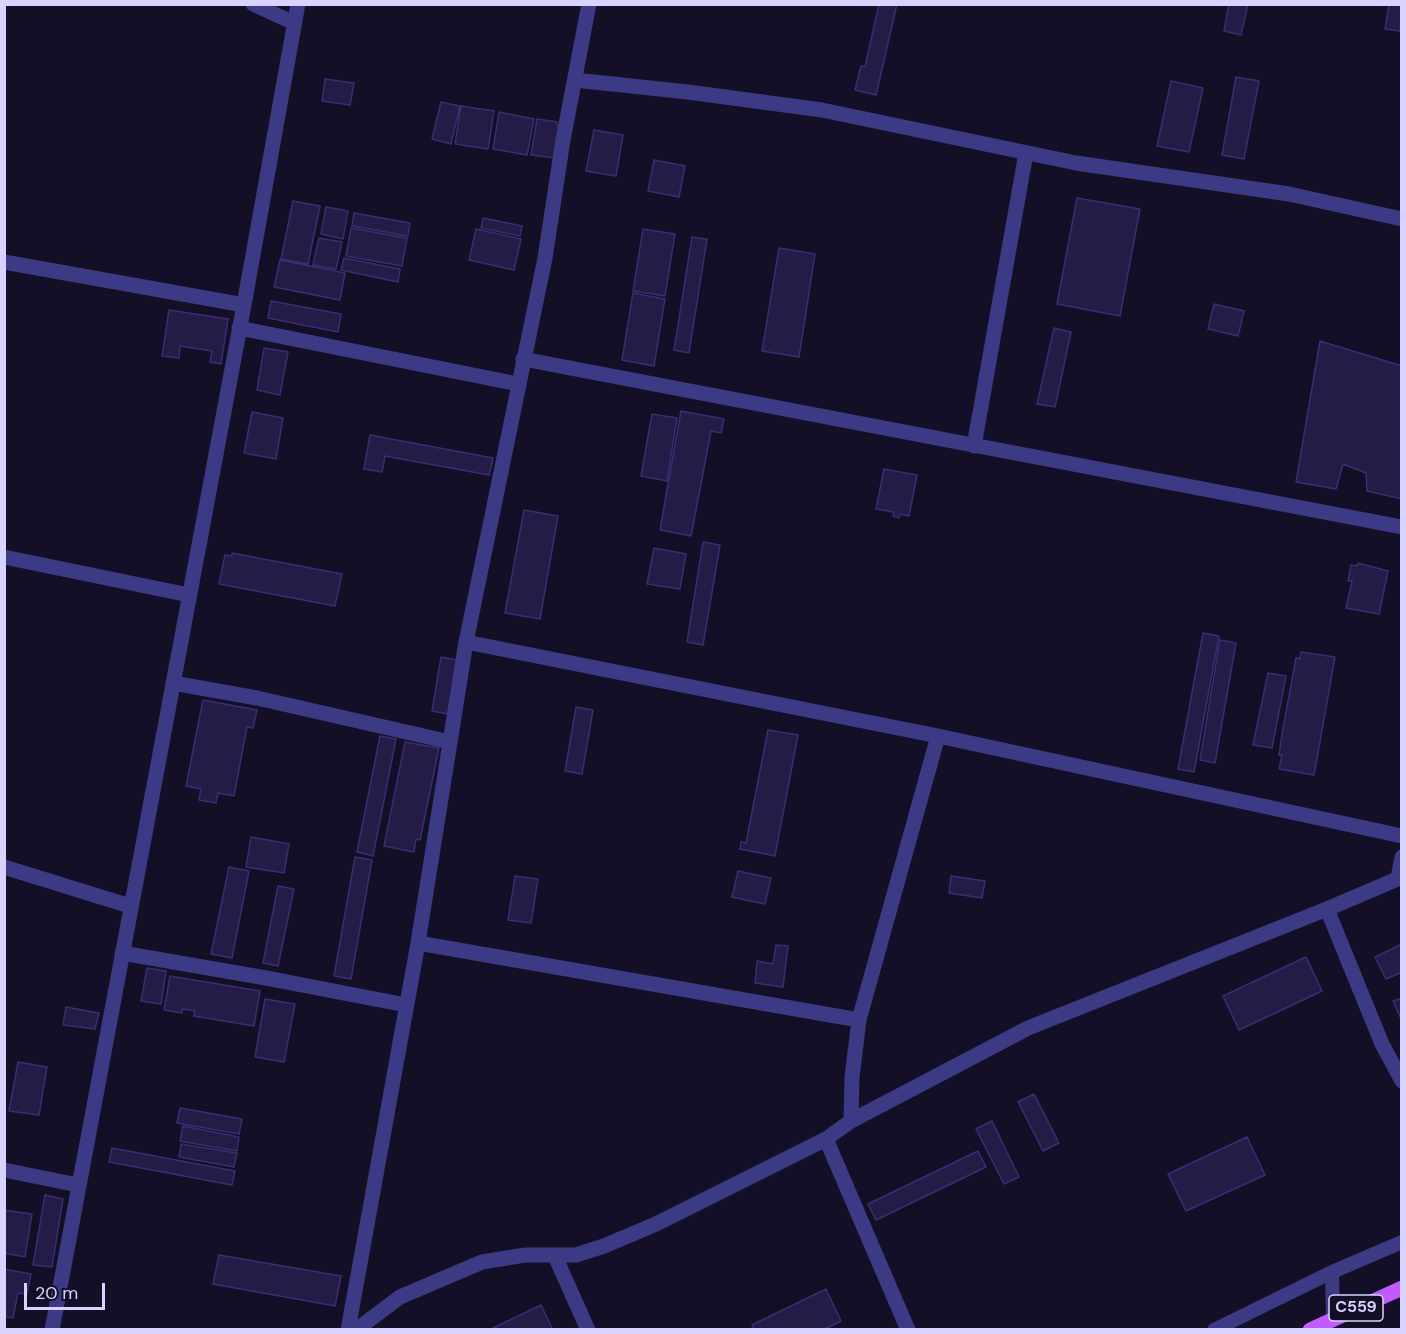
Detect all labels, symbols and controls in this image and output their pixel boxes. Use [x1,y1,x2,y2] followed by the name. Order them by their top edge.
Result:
[27,1271,108,1309] scale bar
[35,1281,78,1305] text: 20 m
[1329,1295,1383,1321] road number: C559

